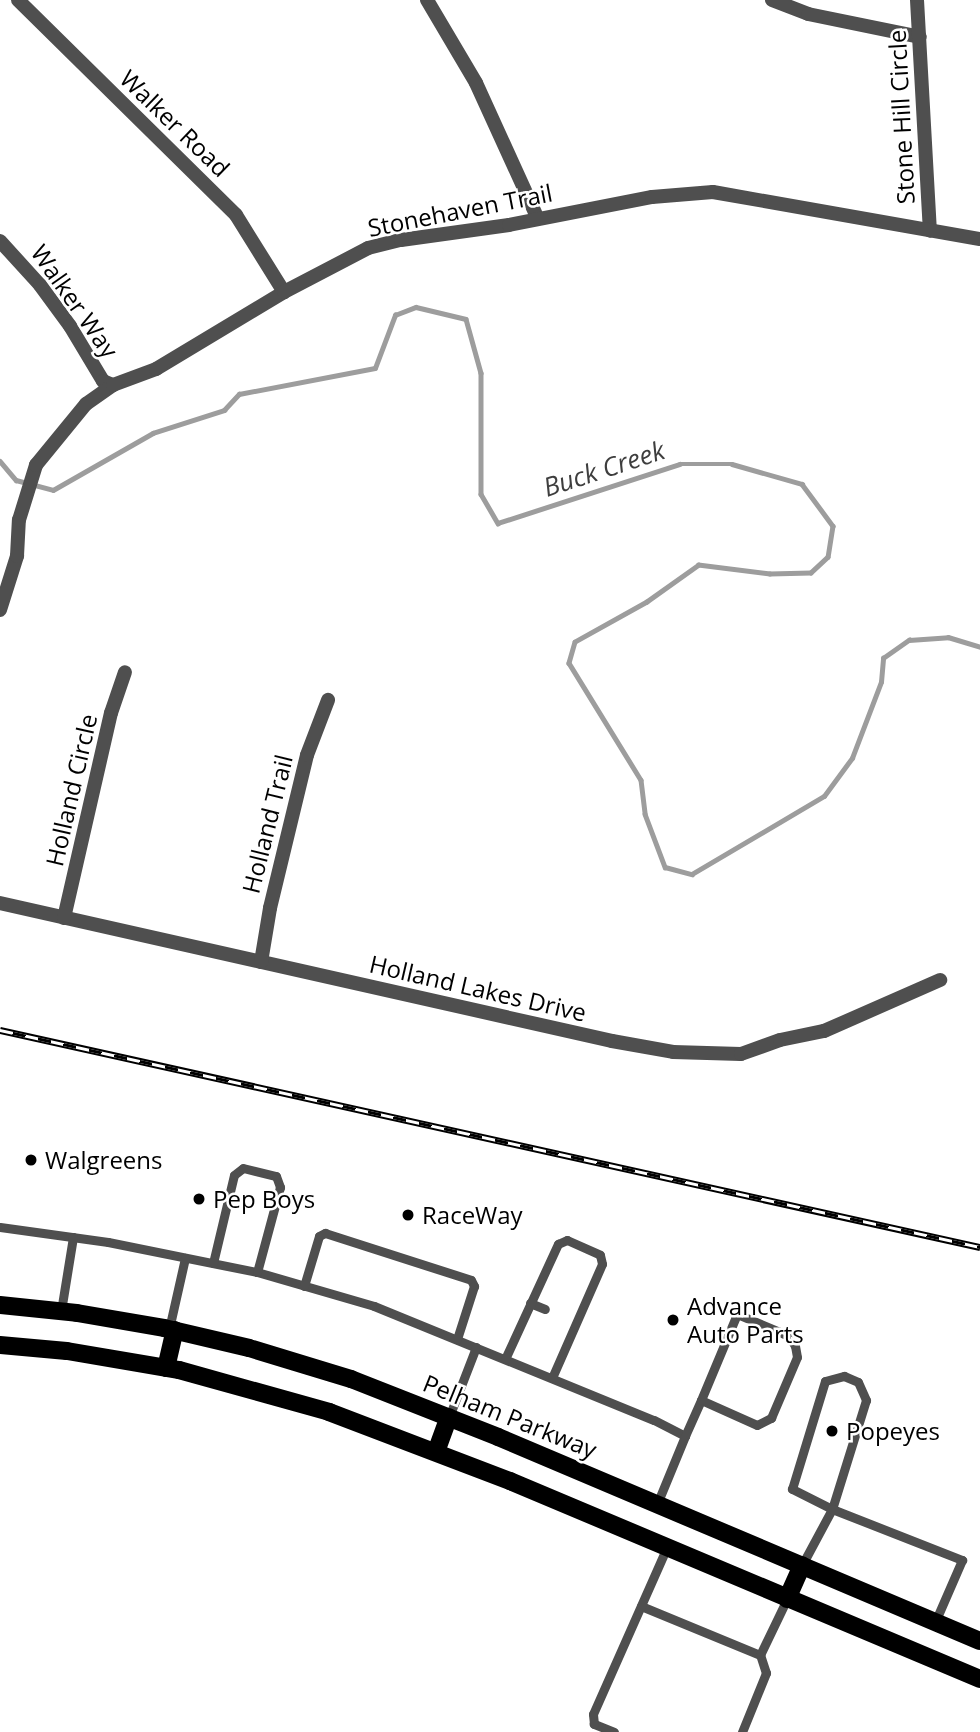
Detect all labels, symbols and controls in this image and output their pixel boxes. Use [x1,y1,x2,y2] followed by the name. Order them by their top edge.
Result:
[882,29,920,205] street label: Stone Hill Circle
[114,64,236,182] street label: Walker Road
[365,178,555,242] street label: Stonehaven Trail
[26,239,124,363] street label: Walker Way
[539,435,669,503] water label: Buck Creek
[40,711,102,869] street label: Holland Circle
[236,752,298,896] street label: Holland Trail
[367,949,589,1027] street label: Holland Lakes Drive
[45,1146,163,1174] place label: Walgreens
[23,1152,39,1168] marker: Walgreens
[213,1185,315,1213] place label: Pep Boys
[191,1191,207,1207] marker: Pep Boys
[422,1201,523,1229] place label: RaceWay
[400,1207,416,1223] marker: RaceWay
[687,1292,804,1348] place label: Advance Auto Parts
[665,1312,681,1328] marker: Advance Auto Parts
[419,1368,601,1464] street label: Pelham Parkway
[846,1417,940,1445] place label: Popeyes
[824,1423,840,1439] marker: Popeyes

